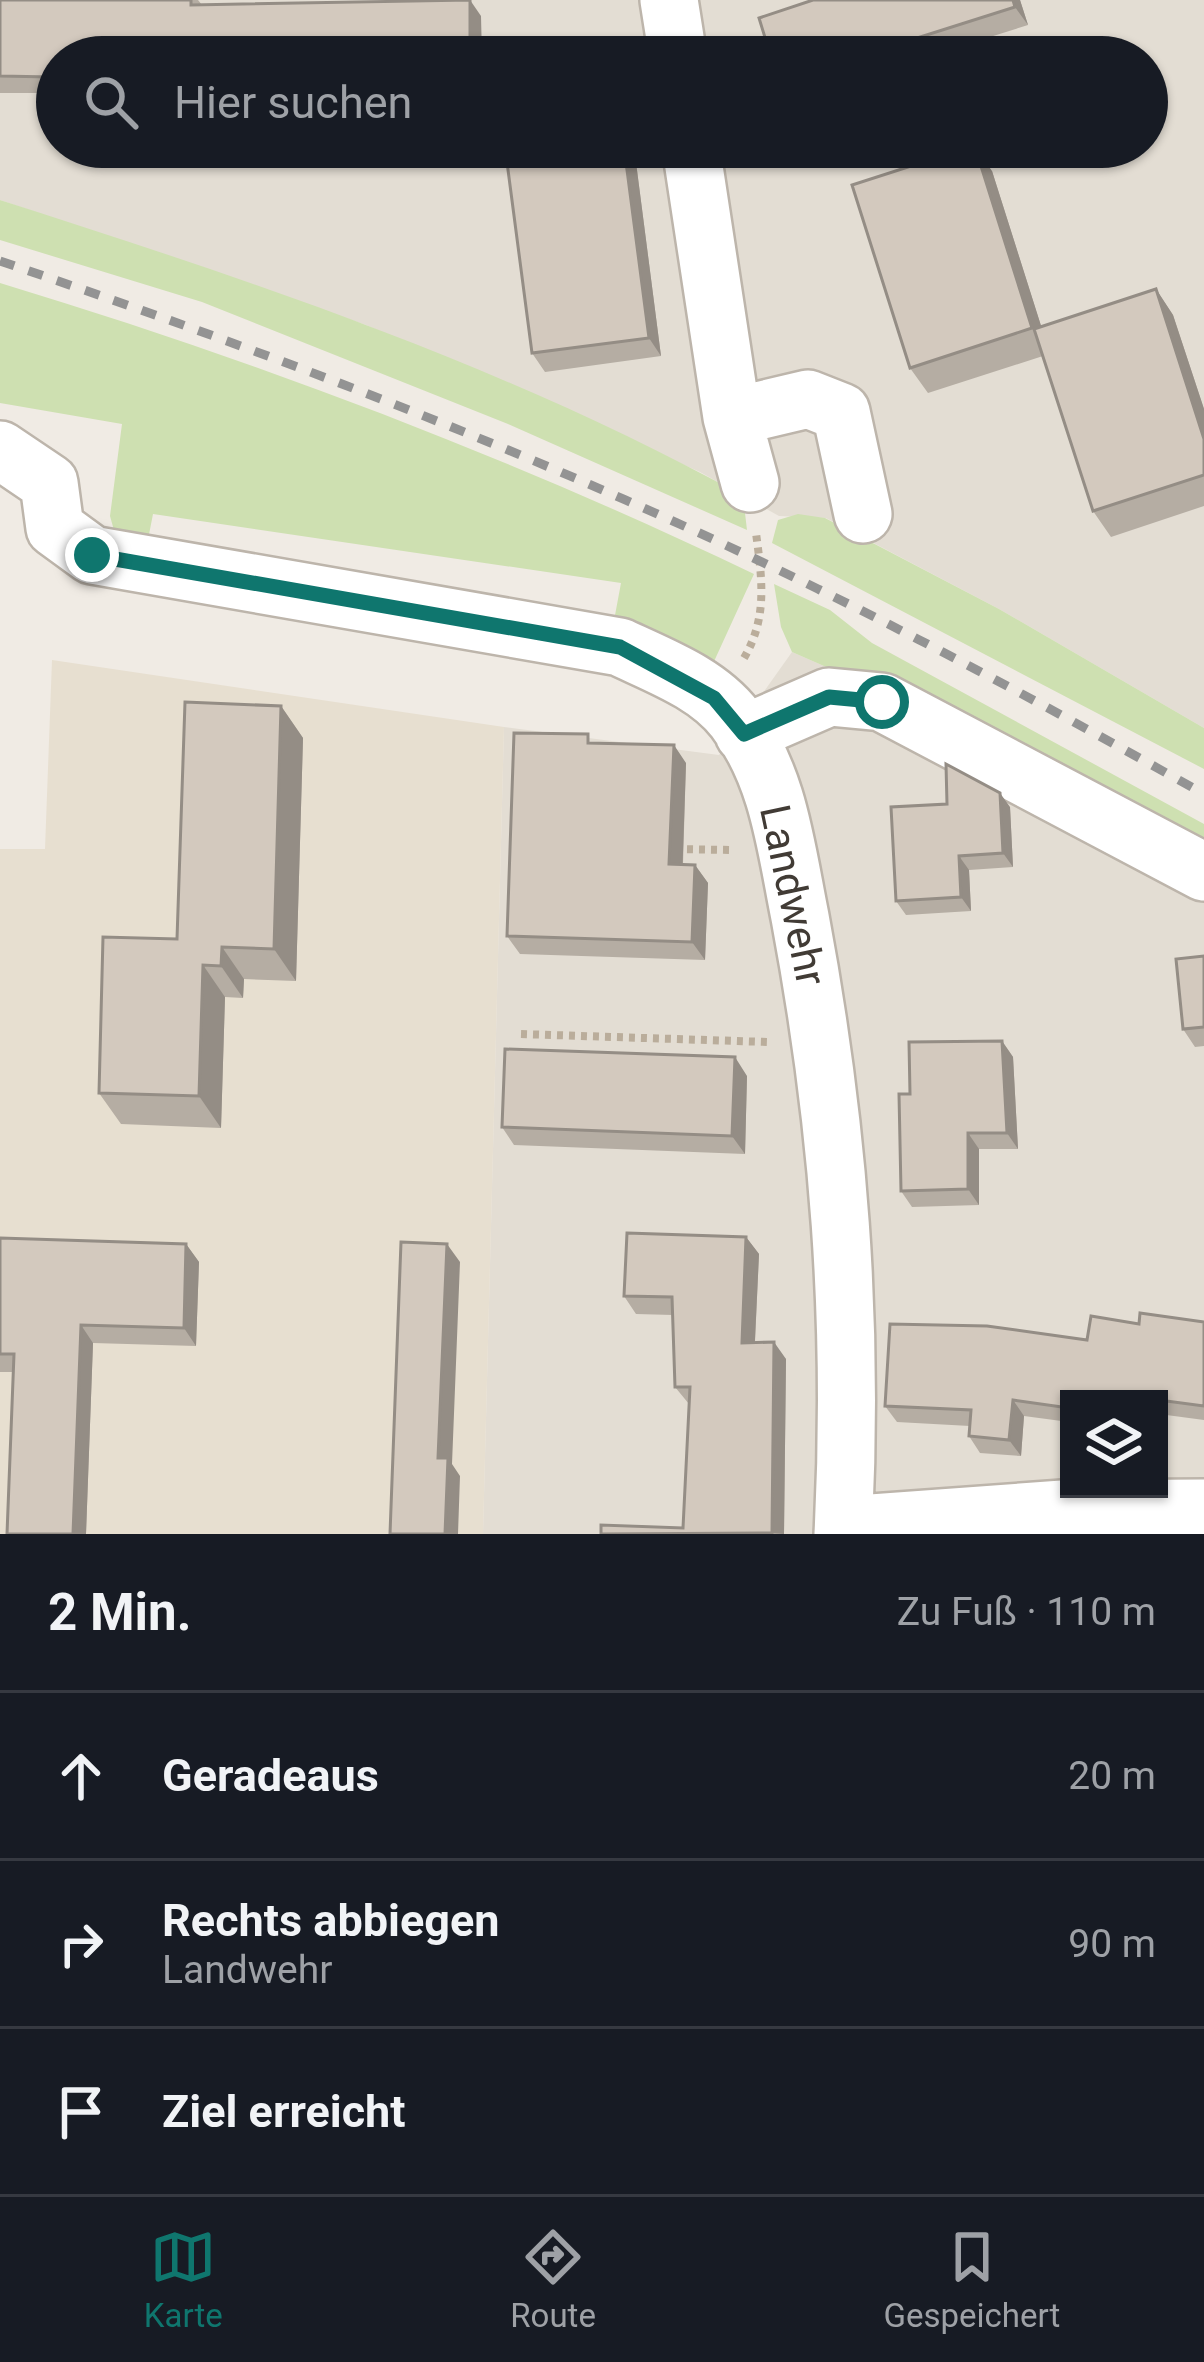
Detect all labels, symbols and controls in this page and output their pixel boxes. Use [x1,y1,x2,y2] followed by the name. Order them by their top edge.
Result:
[36,36,1168,168] search box
[78,69,144,135] icon: search
[174,76,412,129] text: Hier suchen
[65,528,119,582] route end
[855,675,909,729] route start
[750,800,836,990] street label: Landwehr
[1060,1390,1168,1498] map controls
[1060,1390,1168,1498] button: layers
[48,1583,191,1642] text: 2 Min.
[897,1589,1156,1635] text: Zu Fuß · 110 m
[48,1743,114,1809] icon: ahead
[162,1749,379,1802] text: Geradeaus
[1068,1753,1156,1799] text: 20 m
[162,1894,499,1947] text: Rechts abbiegen
[48,1911,114,1977] icon: right
[1068,1921,1156,1967] text: 90 m
[162,1947,332,1993] text: Landwehr
[48,2079,114,2145] icon: arrive
[162,2085,406,2138] text: Ziel erreicht
[144,2224,223,2335] tab: Karte
[510,2224,596,2335] tab: Route
[883,2224,1060,2335] tab: Gespeichert

